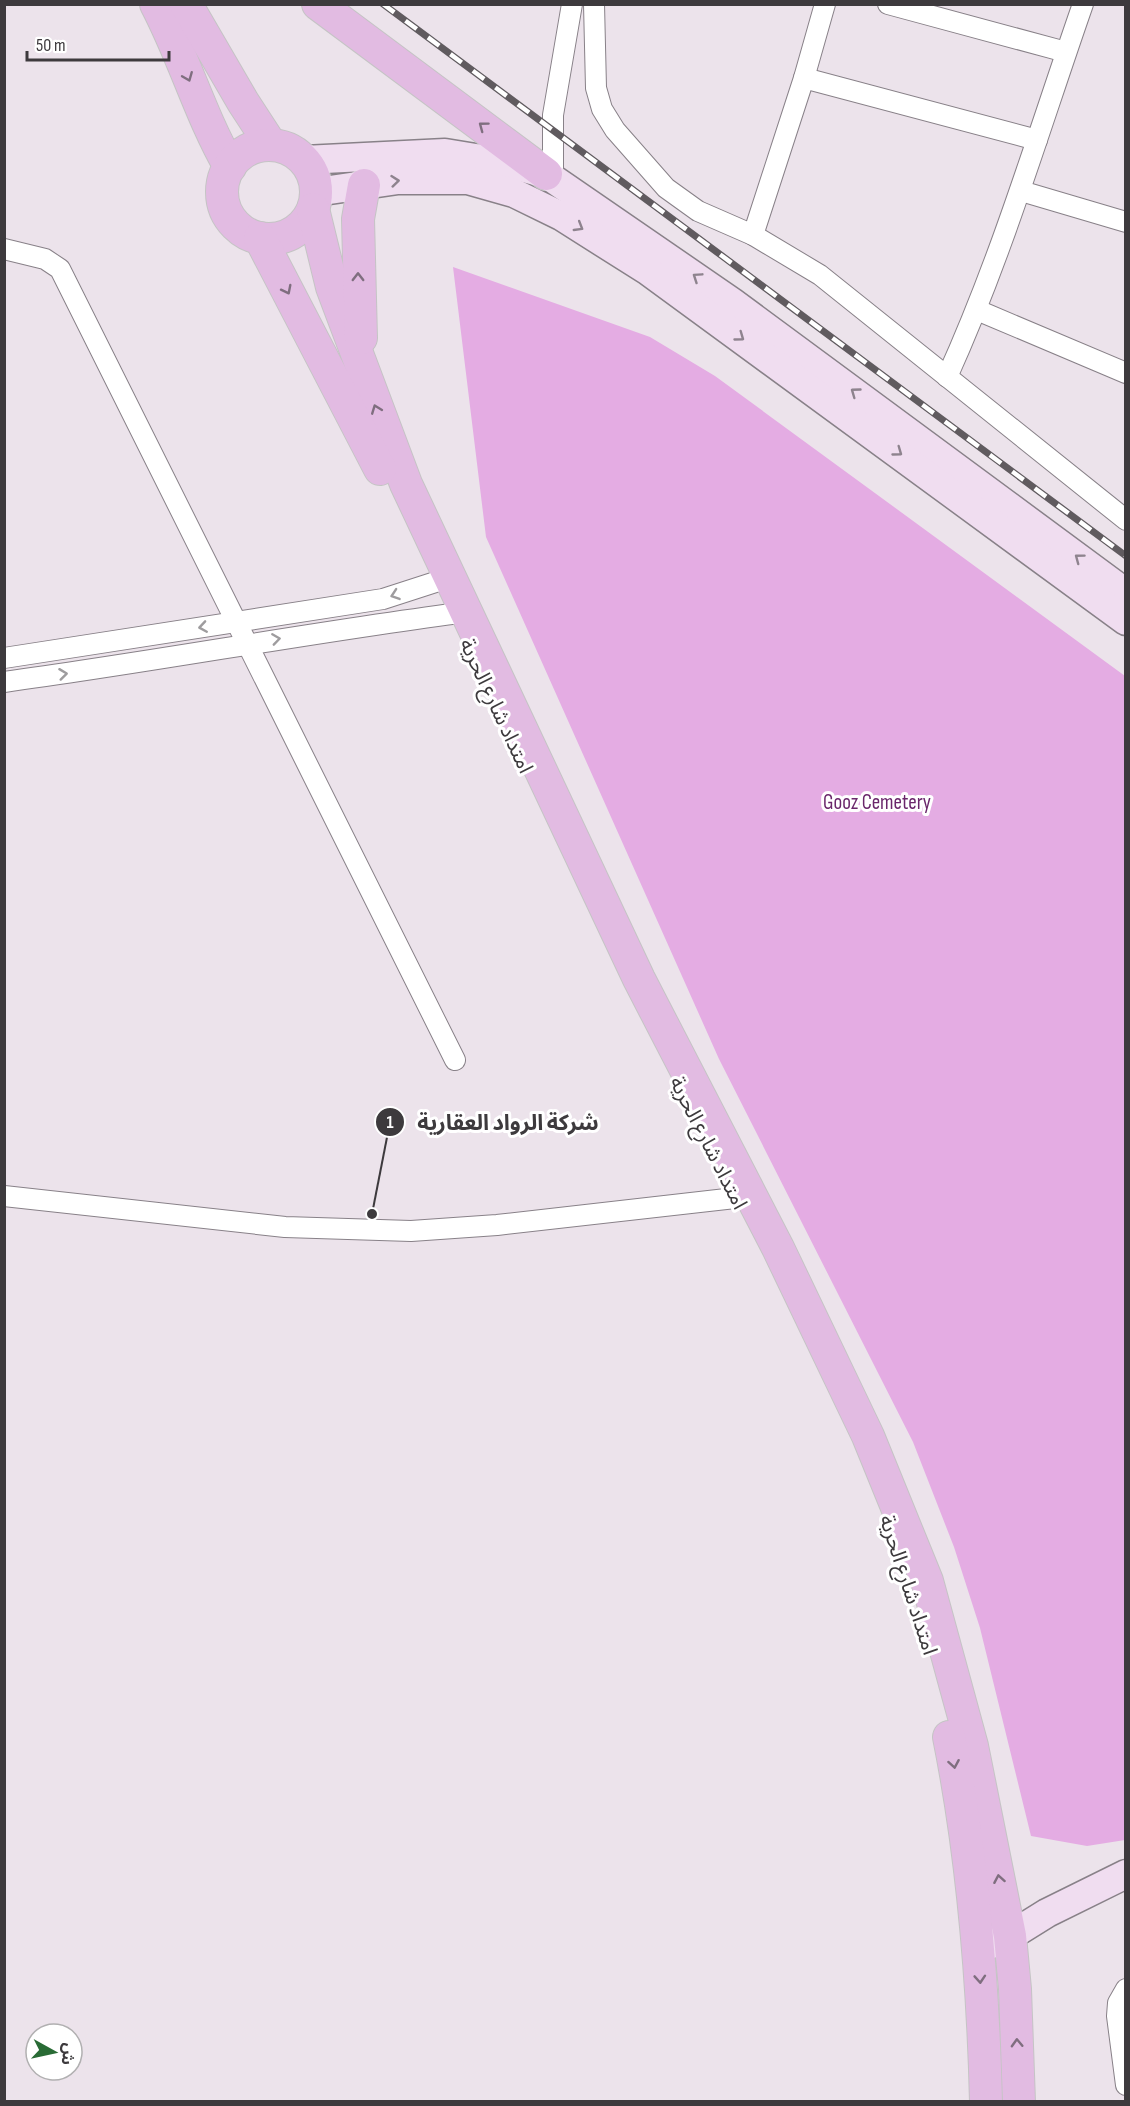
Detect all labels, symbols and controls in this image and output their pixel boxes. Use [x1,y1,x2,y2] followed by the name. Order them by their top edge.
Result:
[27,24,170,62] scale bar
[36,35,66,56] text: 50 m
[181,71,193,82] one-way arrow
[479,123,490,134] one-way arrow
[390,175,400,188] one-way arrow
[573,220,583,232] one-way arrow
[352,273,364,282] one-way arrow
[693,273,704,284] one-way arrow
[280,284,291,294] one-way arrow
[734,330,745,341] one-way arrow
[850,388,861,399] one-way arrow
[371,404,383,415] one-way arrow
[892,445,903,456] one-way arrow
[1074,555,1085,566] one-way arrow
[390,588,401,601] one-way arrow
[198,620,207,632] one-way arrow
[271,634,280,646] one-way arrow
[452,635,538,778] street label: امتداد شارع الحرية
[58,668,67,681] one-way arrow
[823,790,931,815] park label: Gooz Cemetery
[662,1072,752,1214] street label: امتداد شارع الحرية
[375,1102,611,1142] callout: شركة الرواد العقارية
[417,1110,599,1137] text: شركة الرواد العقارية
[386,1112,394,1133] text: 1
[872,1512,942,1659] street label: امتداد شارع الحرية
[947,1759,960,1769] one-way arrow
[993,1874,1006,1884] one-way arrow
[973,1974,986,1983] one-way arrow
[24,2022,84,2082] north arrow
[1010,2039,1023,2048] one-way arrow
[56,2042,78,2066] text: ش

